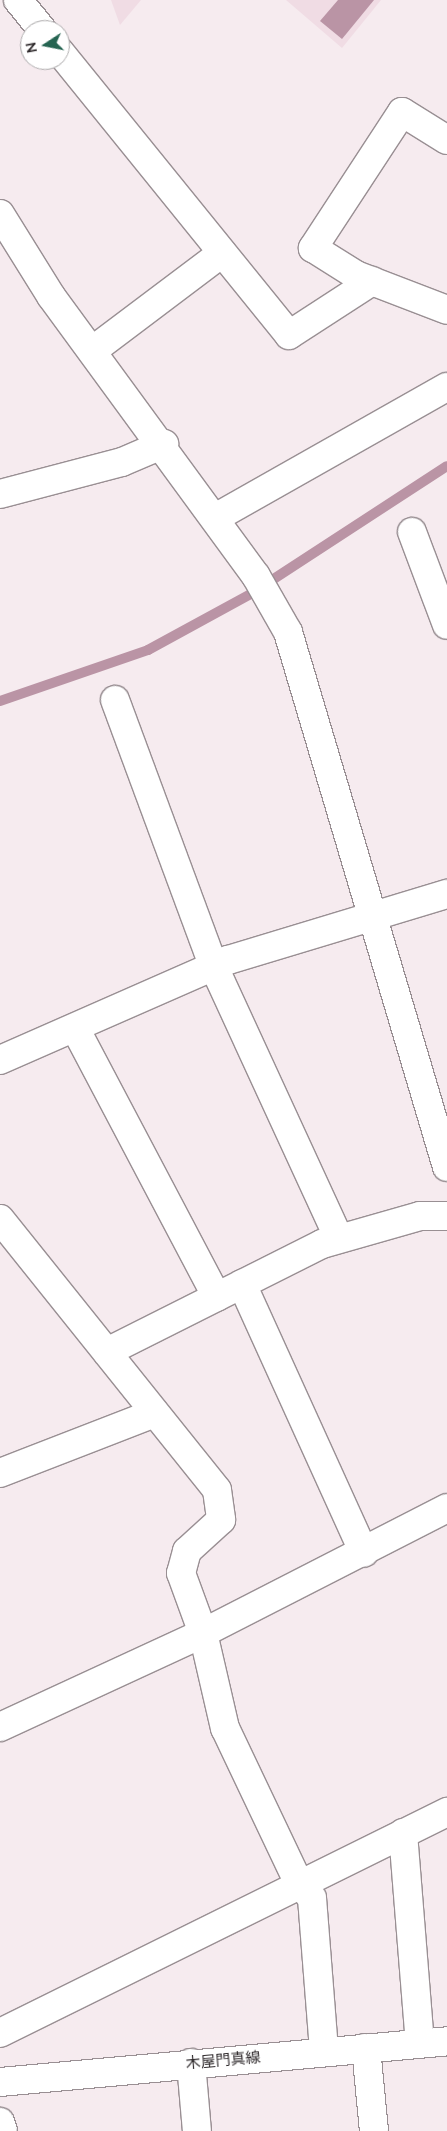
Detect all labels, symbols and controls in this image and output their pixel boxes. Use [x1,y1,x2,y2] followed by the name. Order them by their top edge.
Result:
[20,20,70,70] north arrow
[21,41,41,55] text: N
[185,2048,261,2072] street label: 木屋門真線

